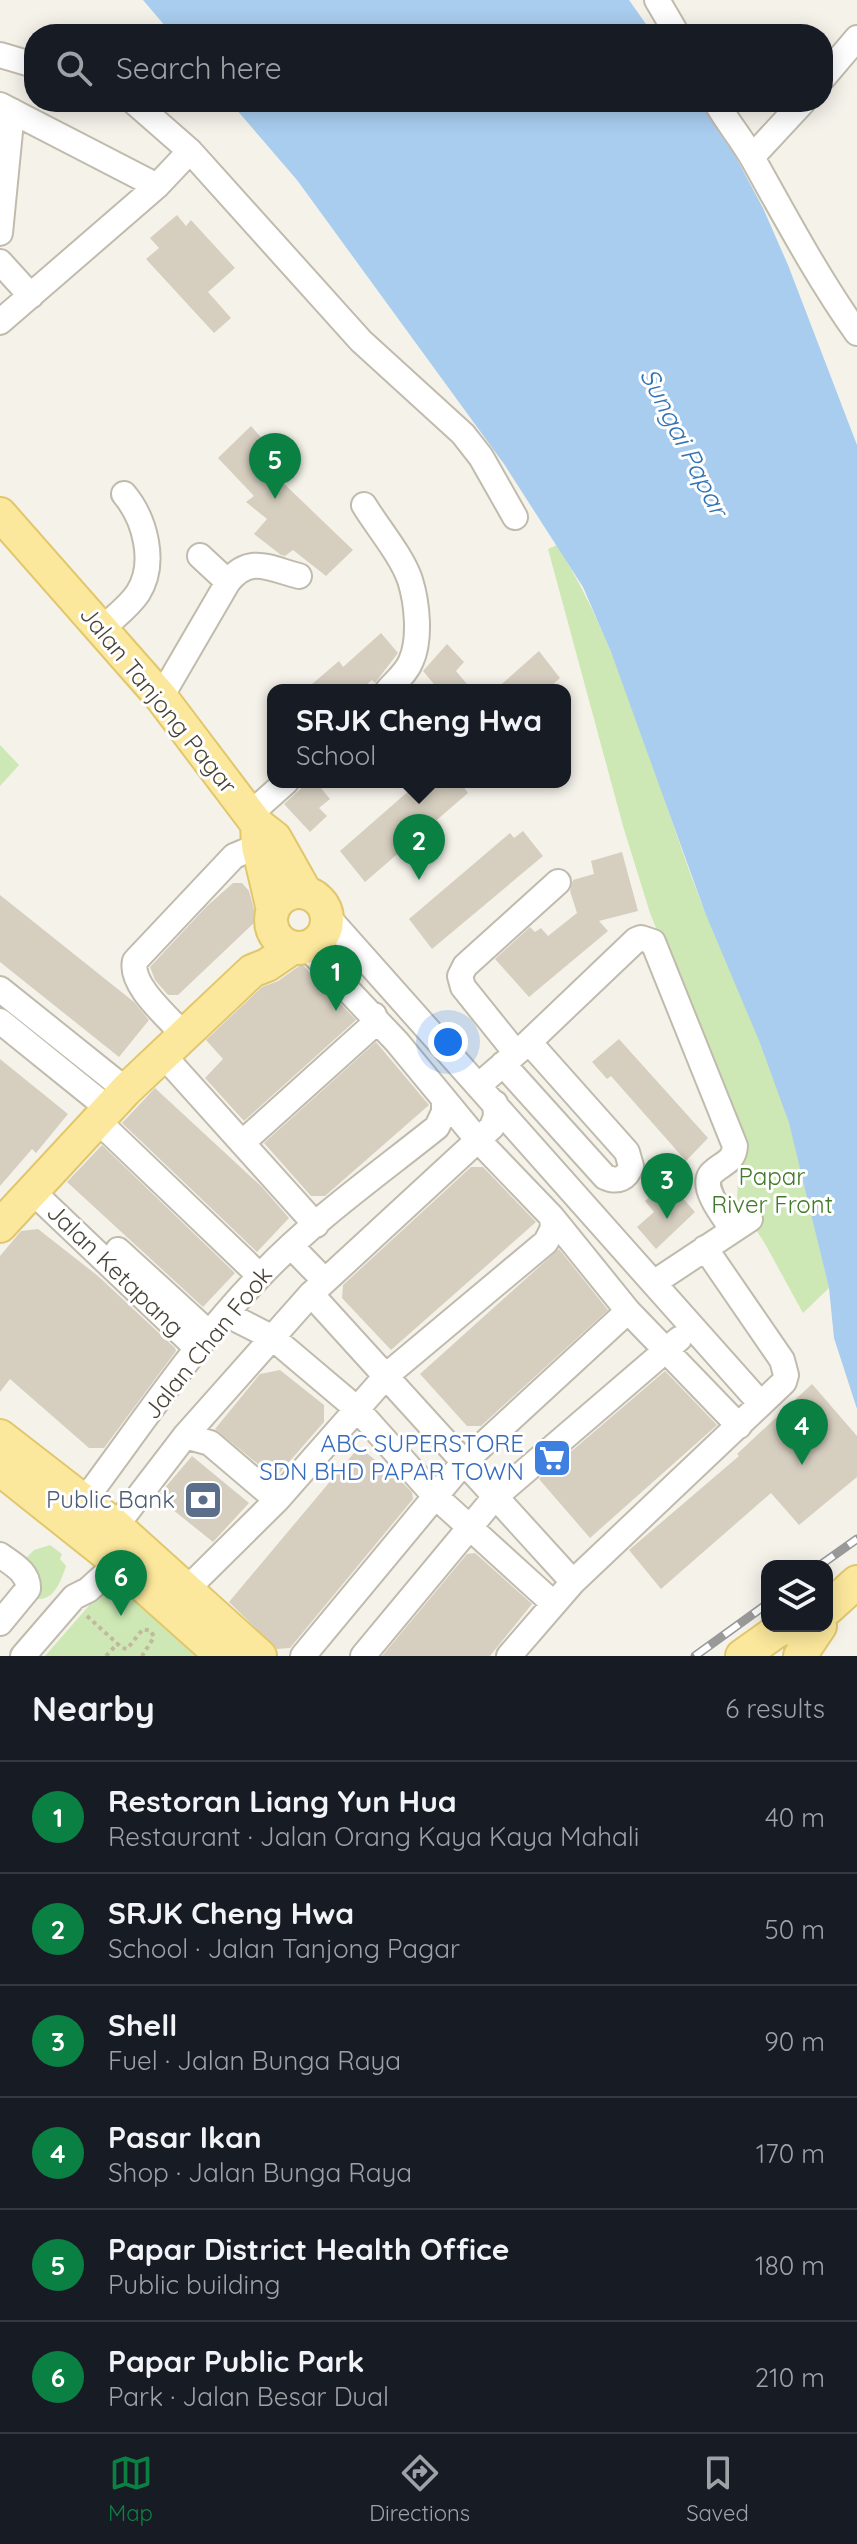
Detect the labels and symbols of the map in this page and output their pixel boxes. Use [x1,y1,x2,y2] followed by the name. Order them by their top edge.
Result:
[633,362,737,524] water label: Sungai Papar
[249,433,301,499] pin: 5
[74,599,244,799] street label: Jalan Tanjong Pagar
[393,814,445,880] pin: 2
[310,945,362,1011] pin: 1
[428,1022,468,1062] your location
[641,1153,693,1219] pin: 3
[711,1161,833,1219] park label: Papar River Front
[41,1196,190,1342] street label: Jalan Ketapang
[136,1260,278,1425] street label: Jalan Chan Fook
[776,1399,828,1465] pin: 4
[259,1428,524,1486] place label: ABC SUPERSTORE SDN BHD PAPAR TOWN
[531,1437,573,1479] supermarket icon: ABC SUPERSTORE SDN BHD PAPAR TOWN
[182,1479,224,1521] bank icon: Public Bank
[46,1484,175,1514] place label: Public Bank
[95,1550,147,1616] pin: 6

